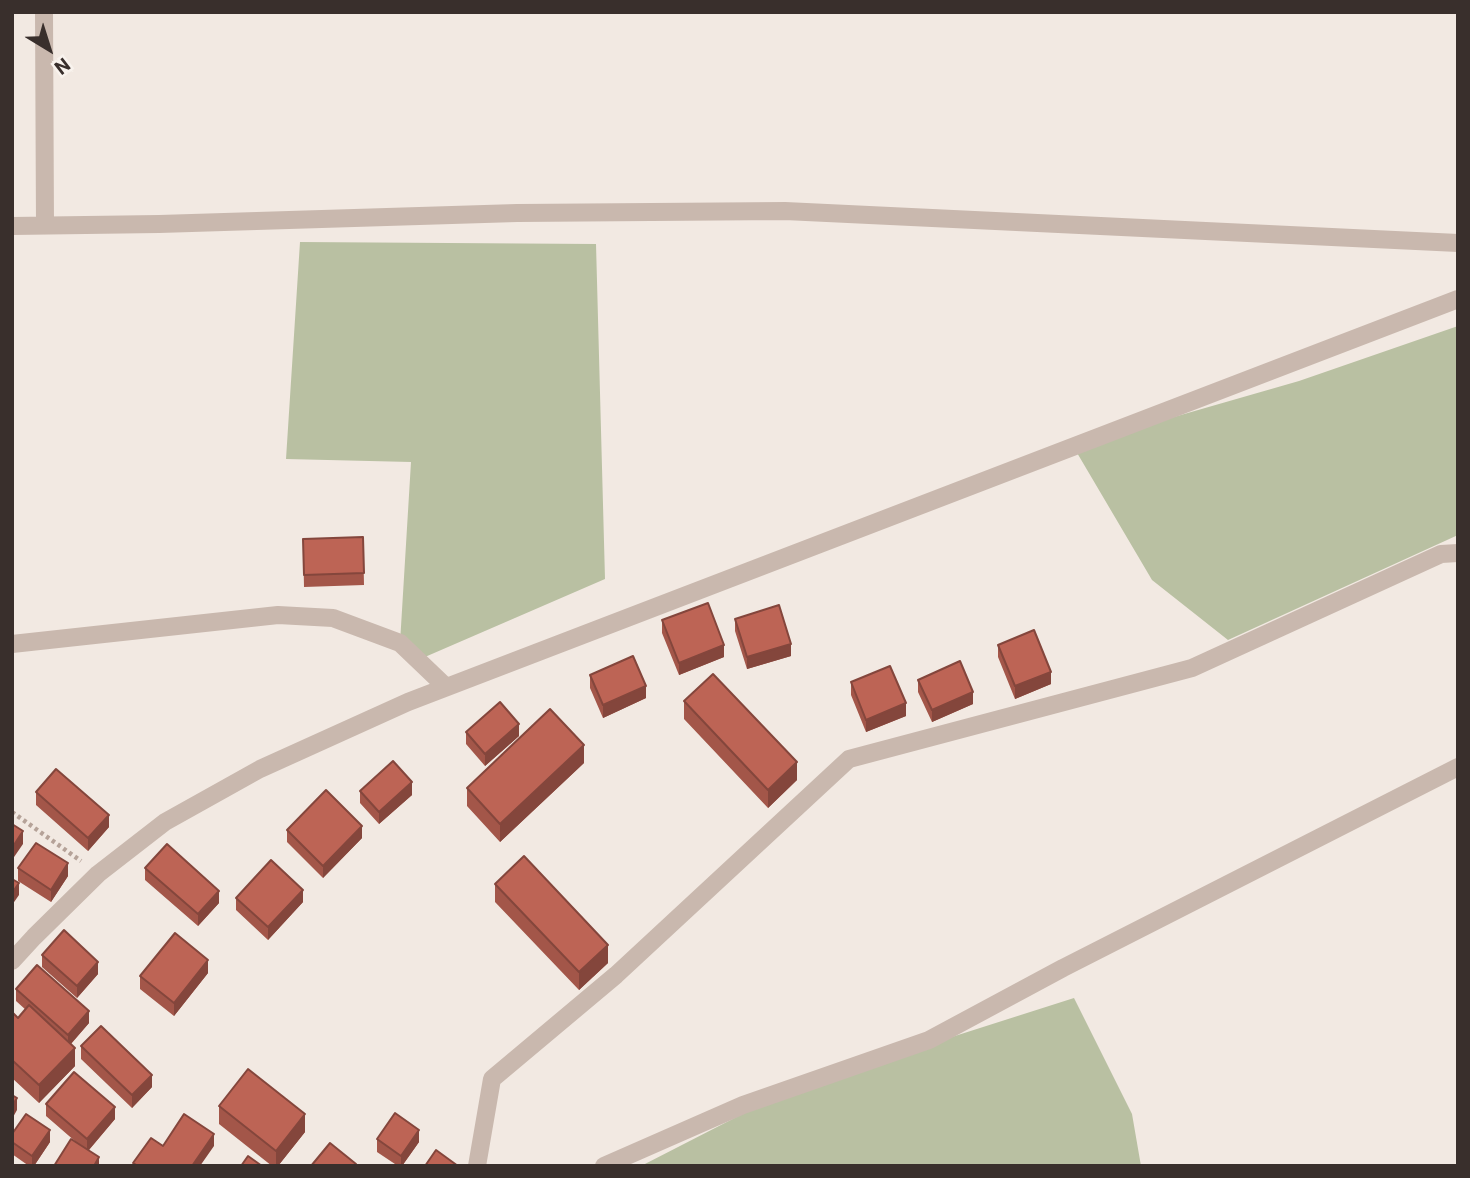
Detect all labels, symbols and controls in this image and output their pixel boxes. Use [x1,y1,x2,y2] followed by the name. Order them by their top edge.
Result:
[14,14,84,84] north arrow
[50,53,75,79] text: N

